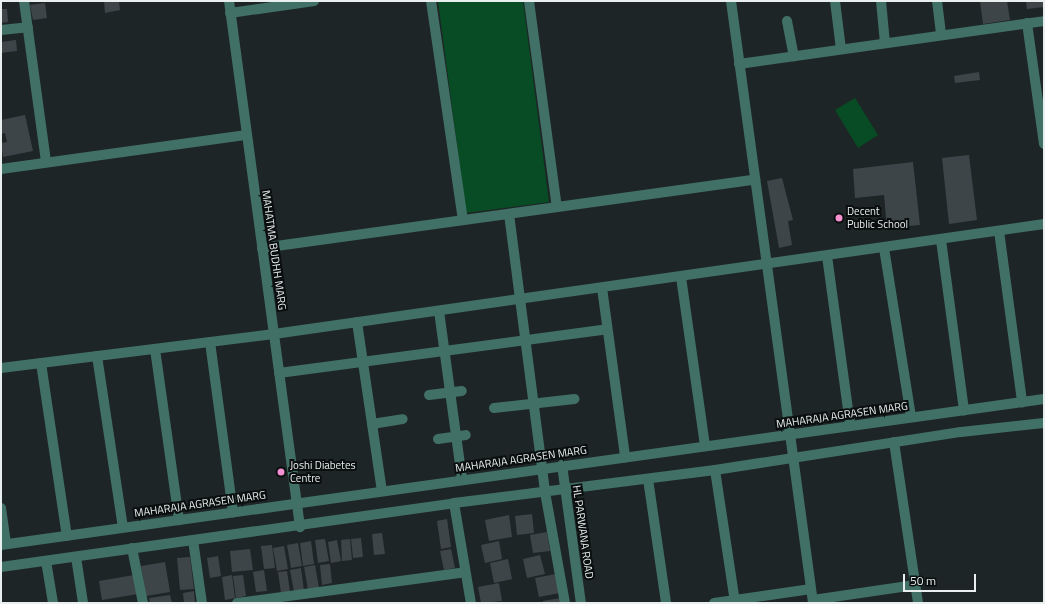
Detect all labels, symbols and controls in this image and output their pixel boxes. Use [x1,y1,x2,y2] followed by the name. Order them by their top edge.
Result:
[259,189,289,311] street label: MAHATMA BUDHH MARG
[847,205,908,231] place label: Decent Public School
[834,213,844,223] marker: Decent Public School
[775,399,909,431] street label: MAHARAJA AGRASEN MARG
[454,443,588,475] street label: MAHARAJA AGRASEN MARG
[290,459,356,485] place label: Joshi Diabetes Centre
[275,466,287,478] marker: Joshi Diabetes Centre
[570,484,596,580] street label: HL PARWANA ROAD
[133,488,267,520] street label: MAHARAJA AGRASEN MARG
[905,566,978,592] scale bar
[910,571,936,590] text: 50 m

